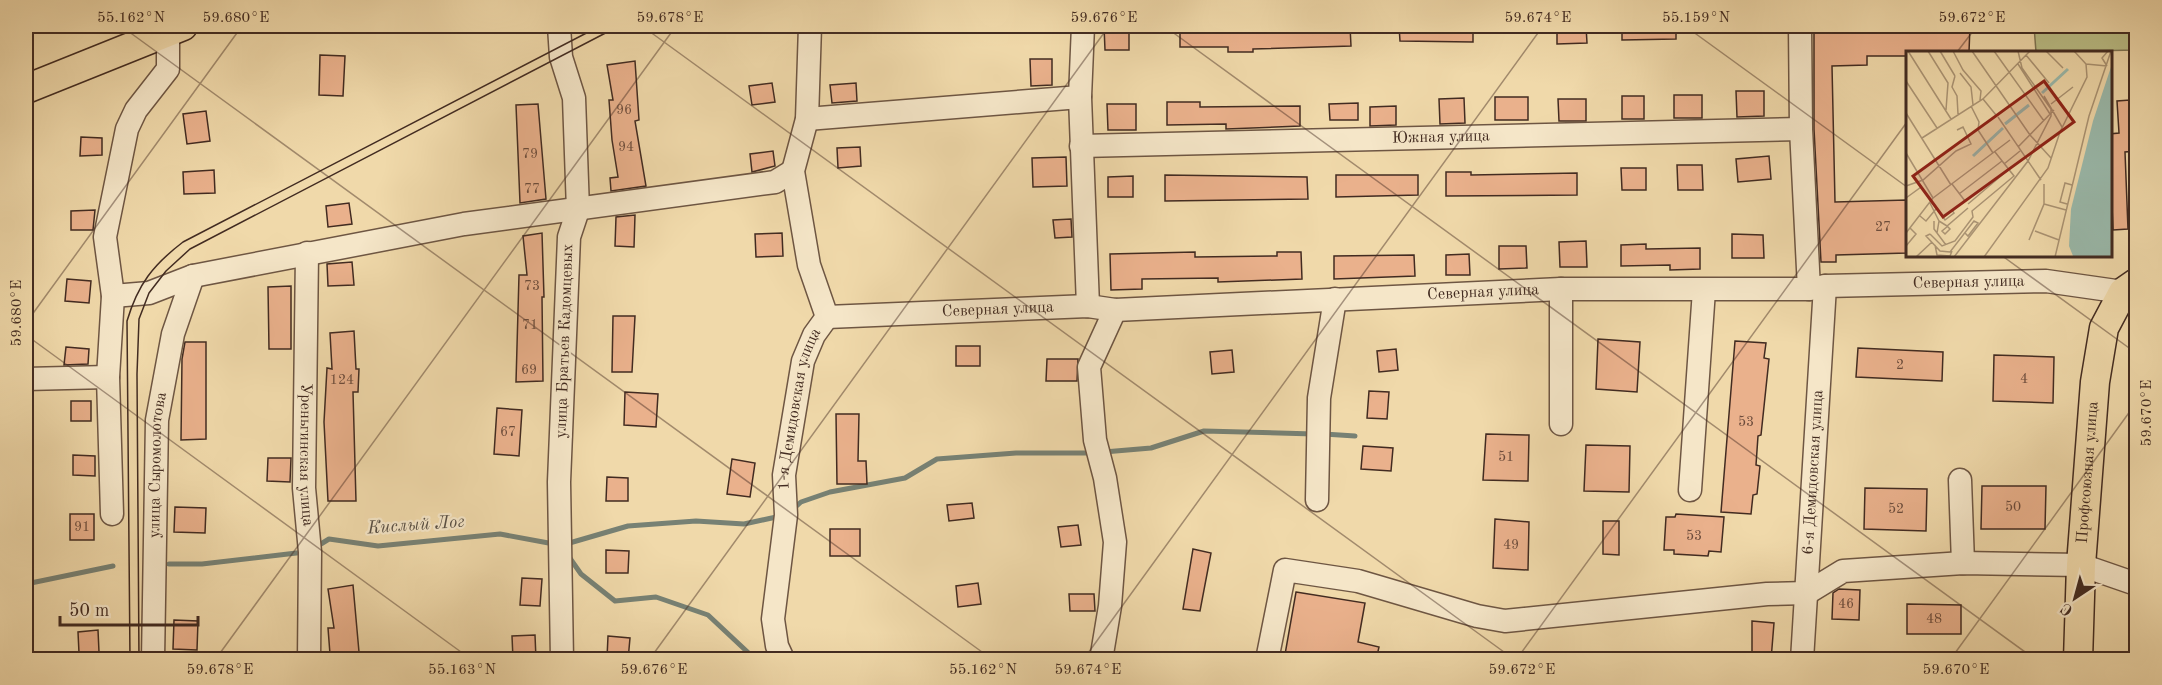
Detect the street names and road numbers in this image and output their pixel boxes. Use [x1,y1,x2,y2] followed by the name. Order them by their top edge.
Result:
[1392,128,1490,147] street label: Южная улица
[554,243,576,439] street label: улица Братьев Кадомцевых
[1913,273,2025,292] street label: Северная улица
[1427,282,1539,303] street label: Северная улица
[942,299,1054,320] street label: Северная улица
[776,325,824,490] street label: 1-я Демидовская улица
[296,383,316,527] street label: Уреньгинская улица
[1800,389,1827,555] street label: 6-я Демидовская улица
[147,391,170,538] street label: улица Сыромолотова
[2075,401,2102,544] street label: Профсоюзная улица

